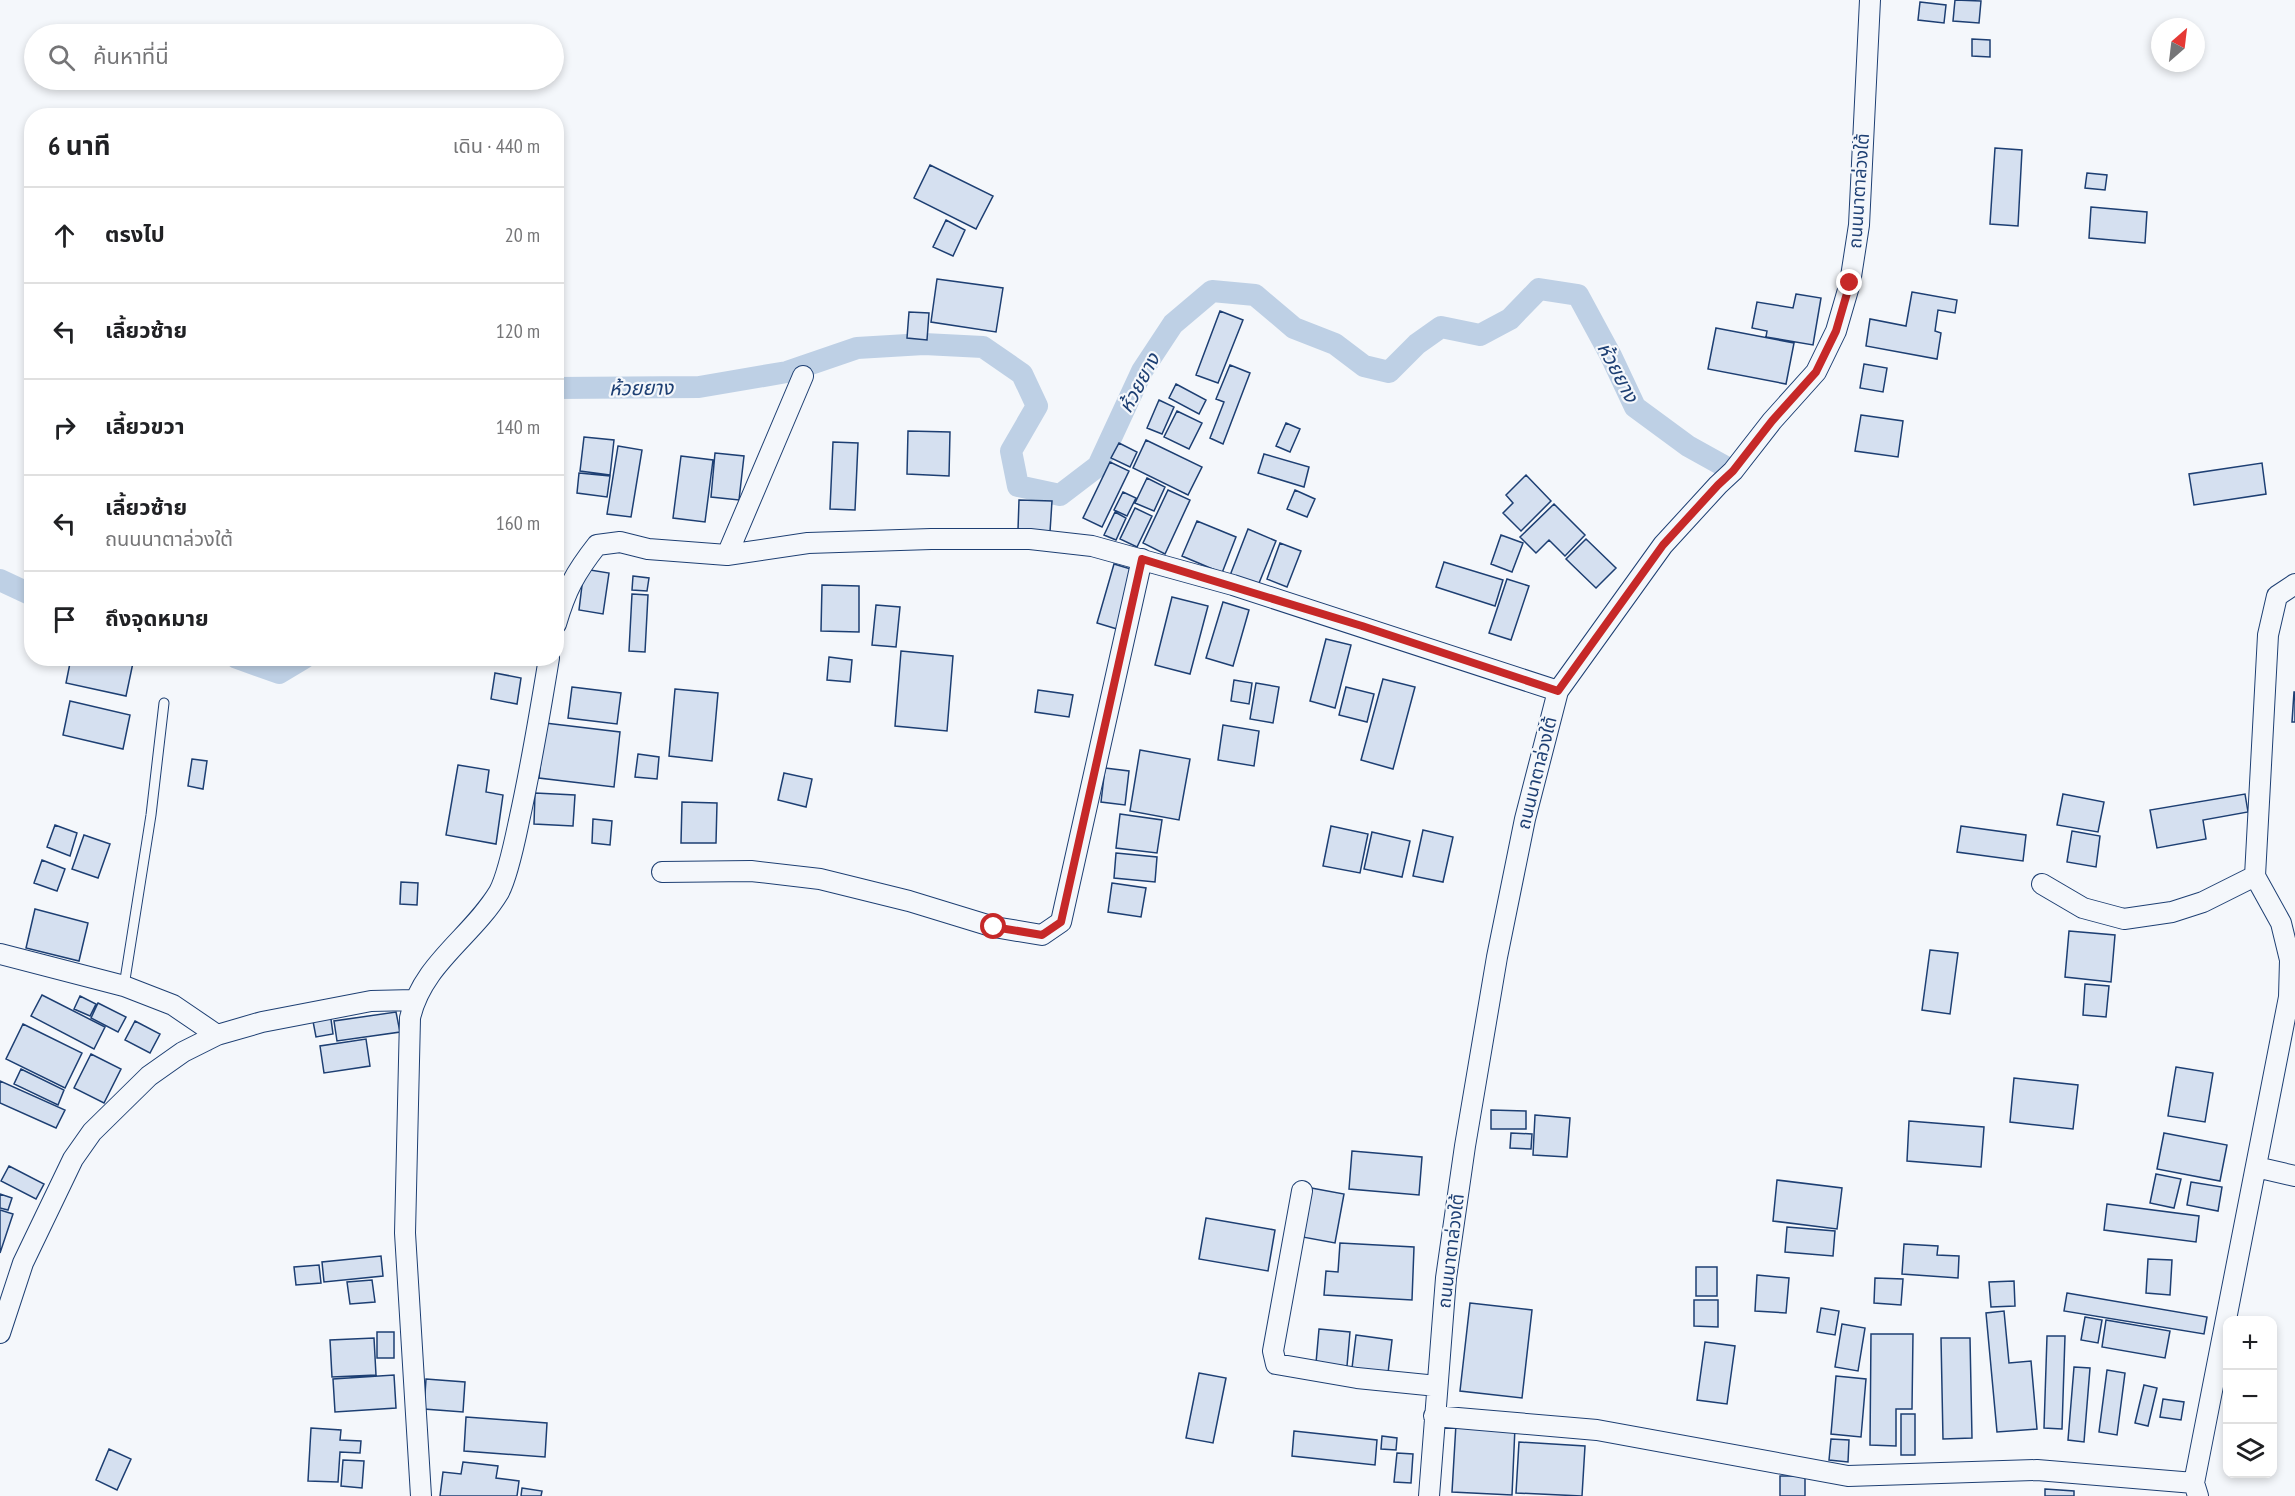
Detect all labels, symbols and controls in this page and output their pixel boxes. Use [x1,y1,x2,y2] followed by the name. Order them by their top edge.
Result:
[2151,18,2205,72] north arrow
[24,24,564,90] search box
[45,41,78,74] icon: search
[93,42,169,70] text: ค้นหาที่นี่
[48,129,111,162] text: 6 นาที
[453,133,540,159] text: เดิน · 440 m
[1843,133,1874,249] street label: ถนนนาตาล่วงใต้
[48,219,81,252] icon: ahead
[105,220,165,248] text: ตรงไป
[505,222,540,248] text: 20 m
[1836,269,1862,295] route end
[48,315,81,348] icon: left
[105,316,187,344] text: เลี้ยวซ้าย
[496,318,540,344] text: 120 m
[1591,338,1645,408] water label: ห้วยยาง
[1112,347,1166,417] water label: ห้วยยาง
[609,374,675,402] water label: ห้วยยาง
[48,411,81,444] icon: right
[105,412,185,440] text: เลี้ยวขวา
[496,414,540,440] text: 140 m
[105,493,187,521] text: เลี้ยวซ้าย
[48,507,81,540] icon: left
[496,510,540,536] text: 160 m
[105,526,233,552] text: ถนนนาตาล่วงใต้
[48,603,81,636] icon: arrive
[105,604,209,632] text: ถึงจุดหมาย
[1511,714,1562,832] street label: ถนนนาตาล่วงใต้
[980,913,1006,939] route start
[1432,1192,1469,1310] street label: ถนนนาตาล่วงใต้
[2223,1316,2277,1478] map controls
[2223,1316,2277,1370] button: +
[2223,1370,2277,1424] button: −
[2223,1424,2277,1478] button: layers

